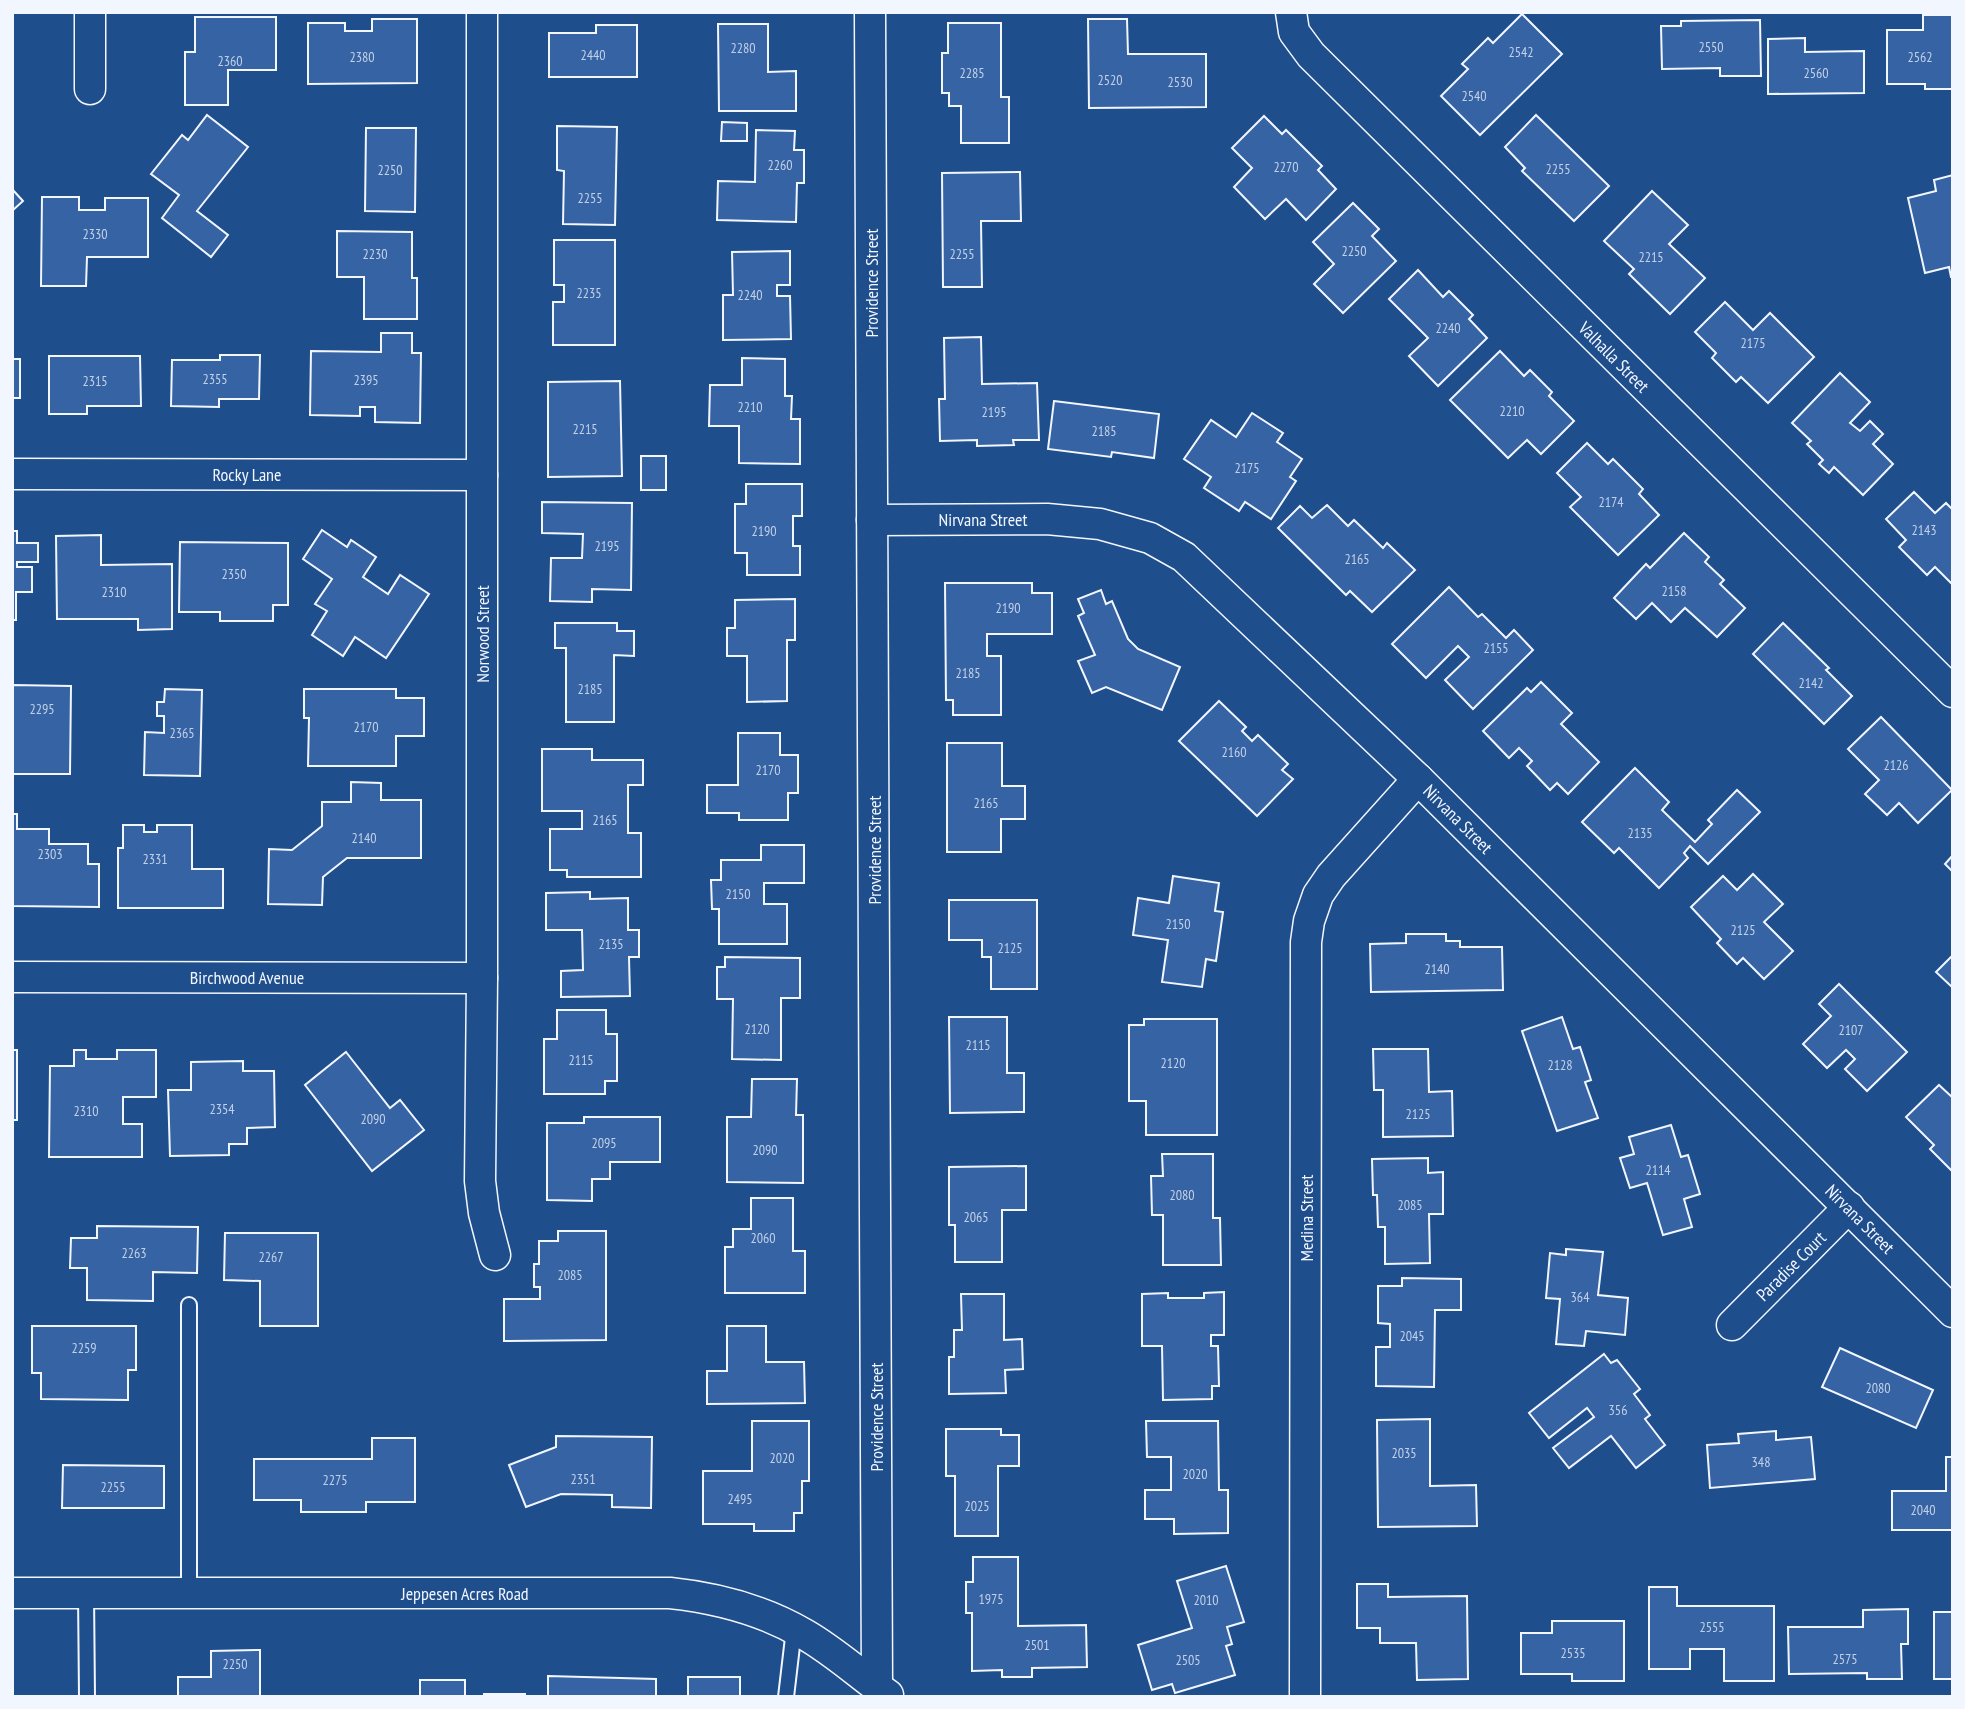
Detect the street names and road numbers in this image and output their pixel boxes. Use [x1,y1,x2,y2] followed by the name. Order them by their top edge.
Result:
[860,229,883,337] street label: Providence Street
[1573,316,1654,397] street label: Valhalla Street
[213,463,281,486] street label: Rocky Lane
[939,508,1027,531] street label: Nirvana Street
[471,585,494,683] street label: Norwood Street
[1418,779,1498,859] street label: Nirvana Street
[863,796,886,904] street label: Providence Street
[190,966,304,989] street label: Birchwood Avenue
[1295,1175,1318,1261] street label: Medina Street
[1820,1179,1900,1259] street label: Nirvana Street
[1751,1226,1831,1306] street label: Paradise Court
[865,1363,888,1471] street label: Providence Street
[400,1582,529,1605] street label: Jeppesen Acres Road

